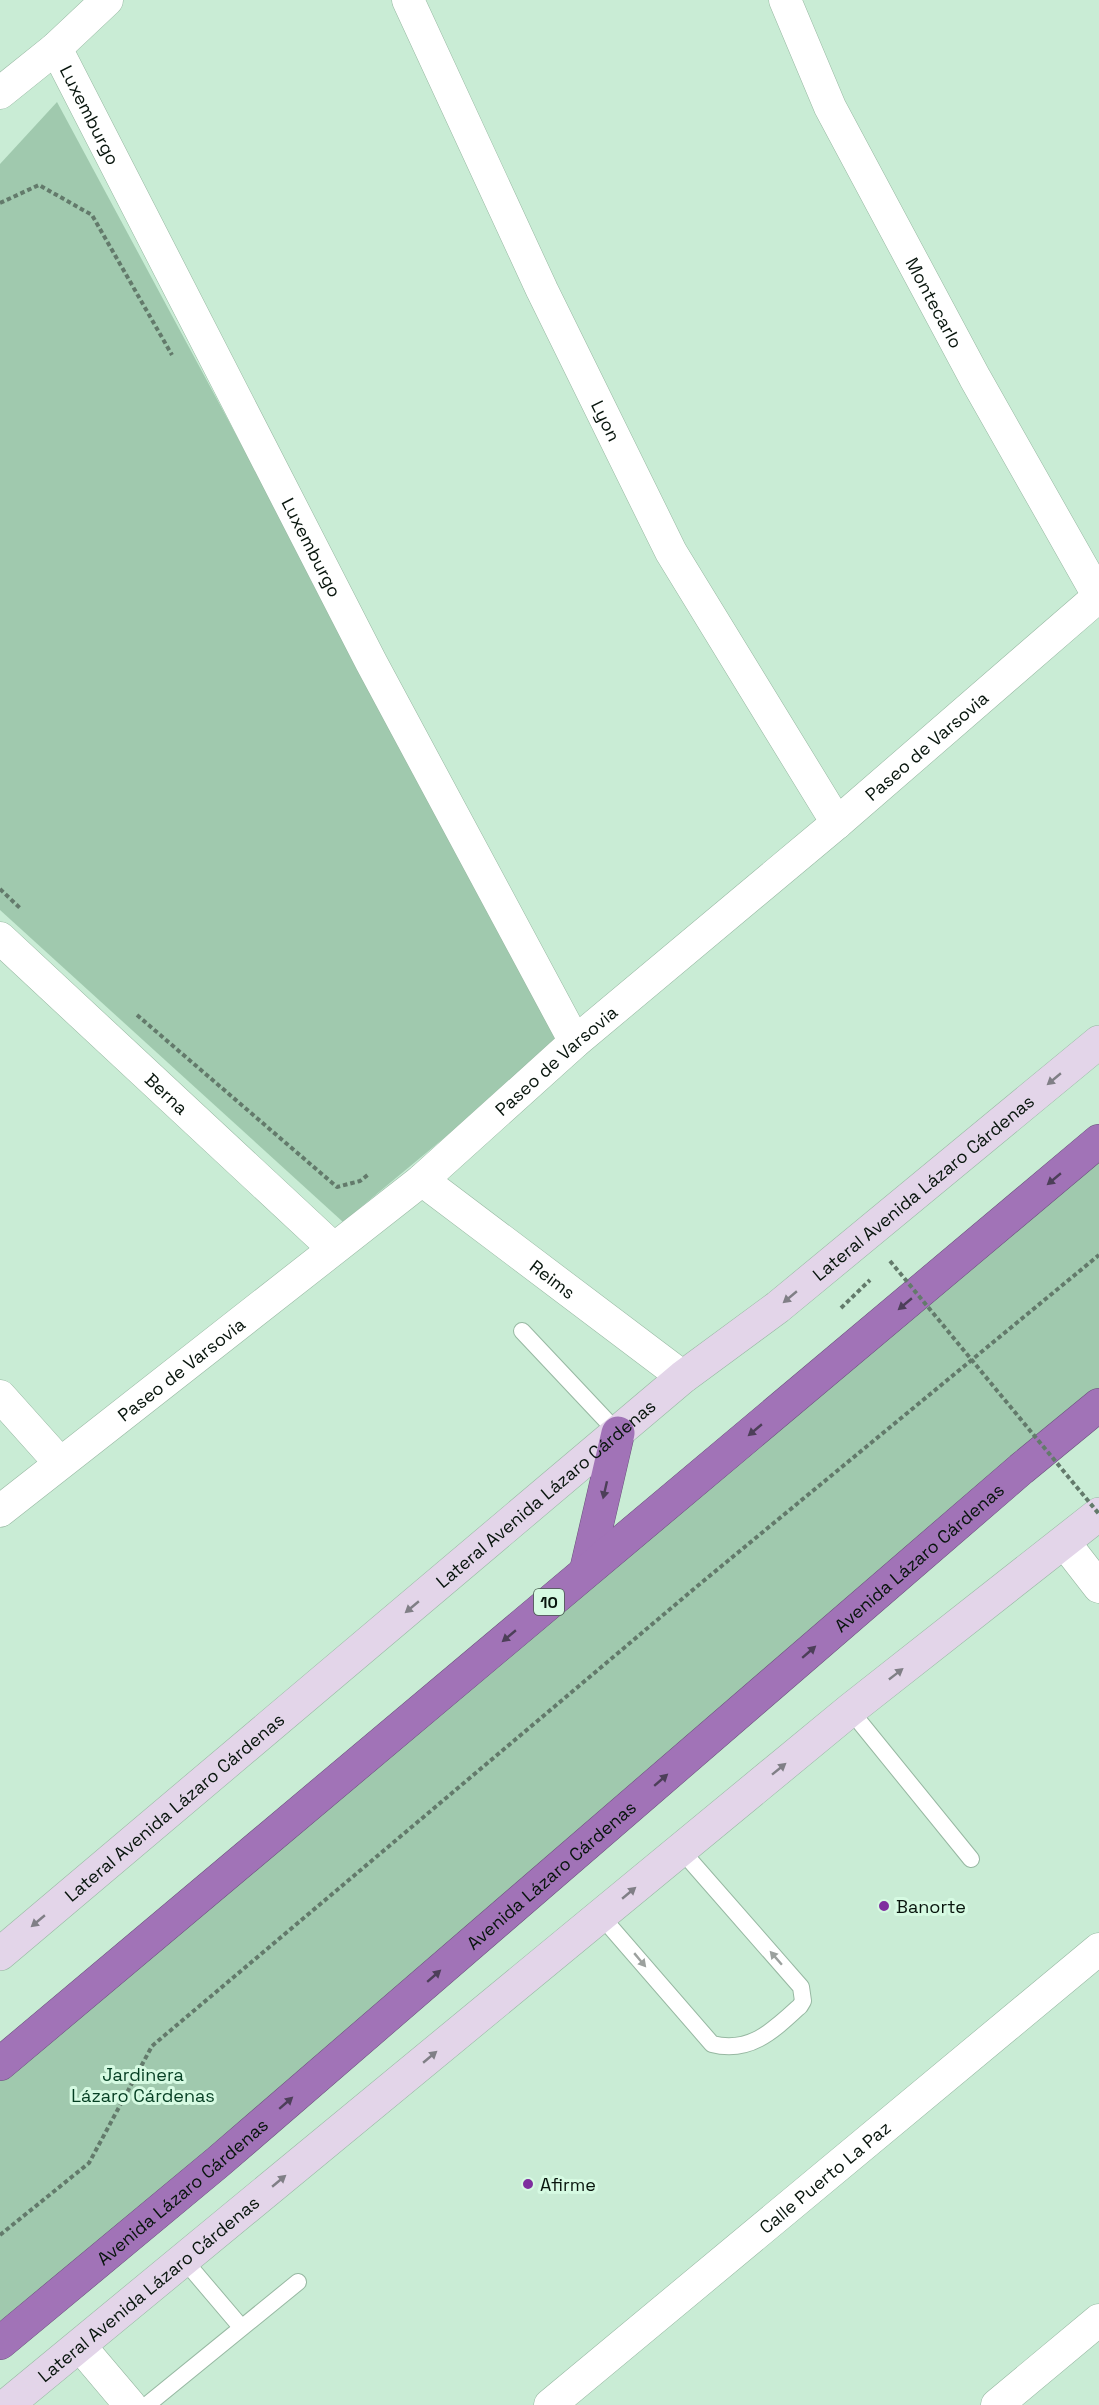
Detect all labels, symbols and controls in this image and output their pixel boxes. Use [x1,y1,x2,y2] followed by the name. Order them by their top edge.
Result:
[55,61,125,168] street label: Luxemburgo
[901,253,968,352] street label: Montecarlo
[586,396,626,445] street label: Lyon
[277,493,347,601] street label: Luxemburgo
[860,686,993,805] street label: Paseo de Varsovia
[490,1000,622,1120] street label: Paseo de Varsovia
[140,1068,193,1119] street label: Berna
[1047,1072,1062,1085] one-way arrow
[807,1089,1038,1286] street label: Lateral Avenida Lázaro Cárdenas
[1047,1172,1062,1185] one-way arrow
[525,1254,580,1303] street label: Reims
[782,1290,798,1303] one-way arrow
[897,1298,913,1311] one-way arrow
[113,1312,249,1426] street label: Paseo de Varsovia
[431,1394,660,1593] street label: Lateral Avenida Lázaro Cárdenas
[747,1423,763,1436] one-way arrow
[829,1478,1008,1637] street label: Avenida Lázaro Cárdenas
[600,1480,609,1499] one-way arrow
[534,1589,564,1615] road number: 10
[404,1600,420,1613] one-way arrow
[502,1629,517,1642] one-way arrow
[801,1645,816,1659] one-way arrow
[889,1669,904,1681] one-way arrow
[60,1708,289,1906] street label: Lateral Avenida Lázaro Cárdenas
[771,1762,787,1775] one-way arrow
[653,1774,668,1787] one-way arrow
[461,1795,640,1954] street label: Avenida Lázaro Cárdenas
[621,1886,637,1899] one-way arrow
[896,1895,966,1918] place label: Banorte
[877,1899,891,1913] marker: Banorte
[30,1915,46,1928] one-way arrow
[769,1951,783,1966] one-way arrow
[633,1952,646,1968] one-way arrow
[426,1970,441,1983] one-way arrow
[422,2051,437,2064] one-way arrow
[71,2063,215,2107] park label: Jardinera Lázaro Cárdenas
[278,2097,293,2110] one-way arrow
[92,2113,272,2270] street label: Avenida Lázaro Cárdenas
[754,2116,895,2238] street label: Calle Puerto La Paz
[540,2173,596,2196] place label: Afirme
[272,2175,287,2188] one-way arrow
[521,2177,535,2191] marker: Afirme
[33,2190,264,2387] street label: Lateral Avenida Lázaro Cárdenas

